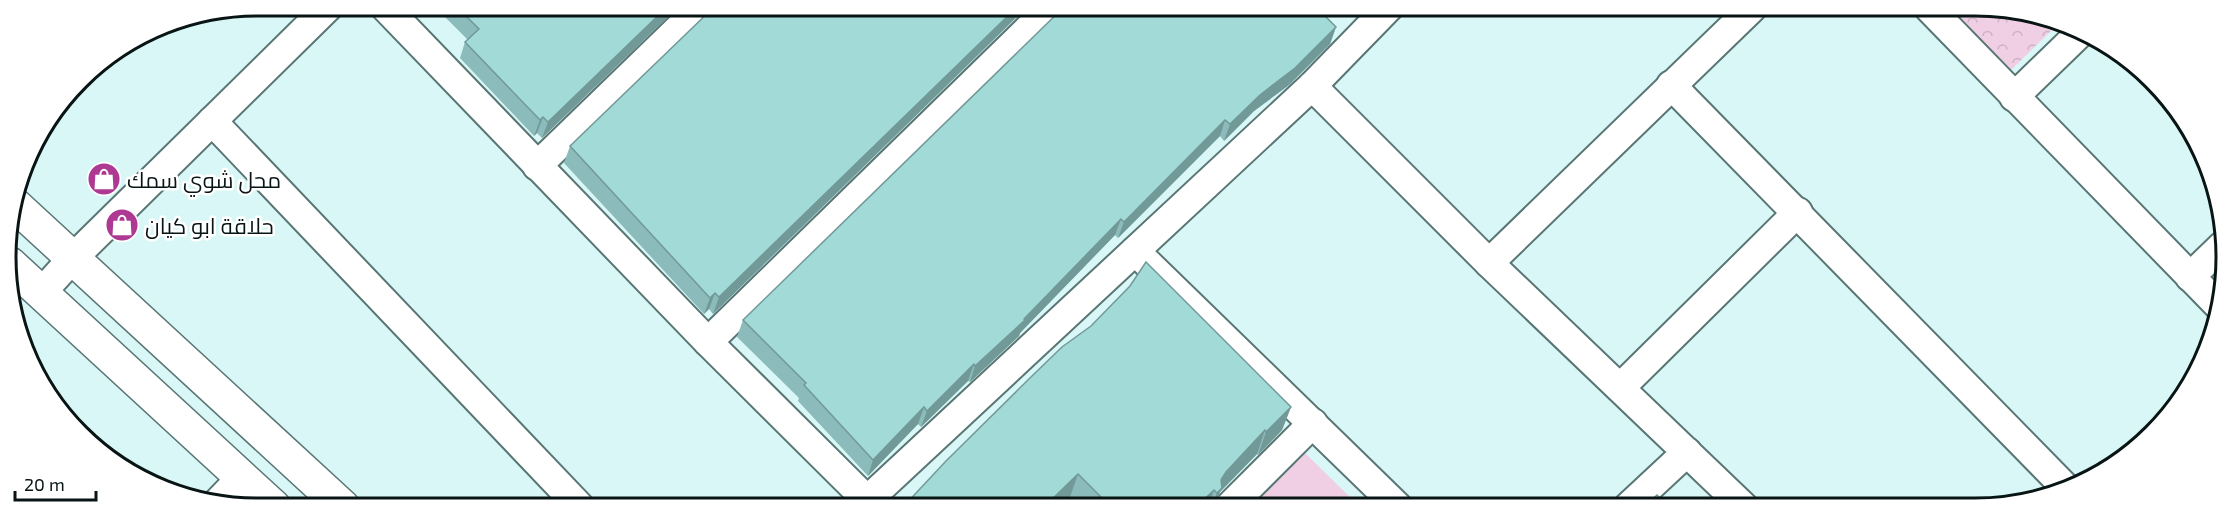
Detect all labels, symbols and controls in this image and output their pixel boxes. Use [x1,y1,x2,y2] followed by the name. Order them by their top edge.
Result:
[86,161,122,197] shop icon: محل شوي سمك
[127,166,281,197] place label: محل شوي سمك
[104,207,140,243] shop icon: حلاقة ابو كيان
[145,212,274,239] place label: حلاقة ابو كيان
[15,464,96,502] scale bar
[24,473,65,495] text: 20 m

